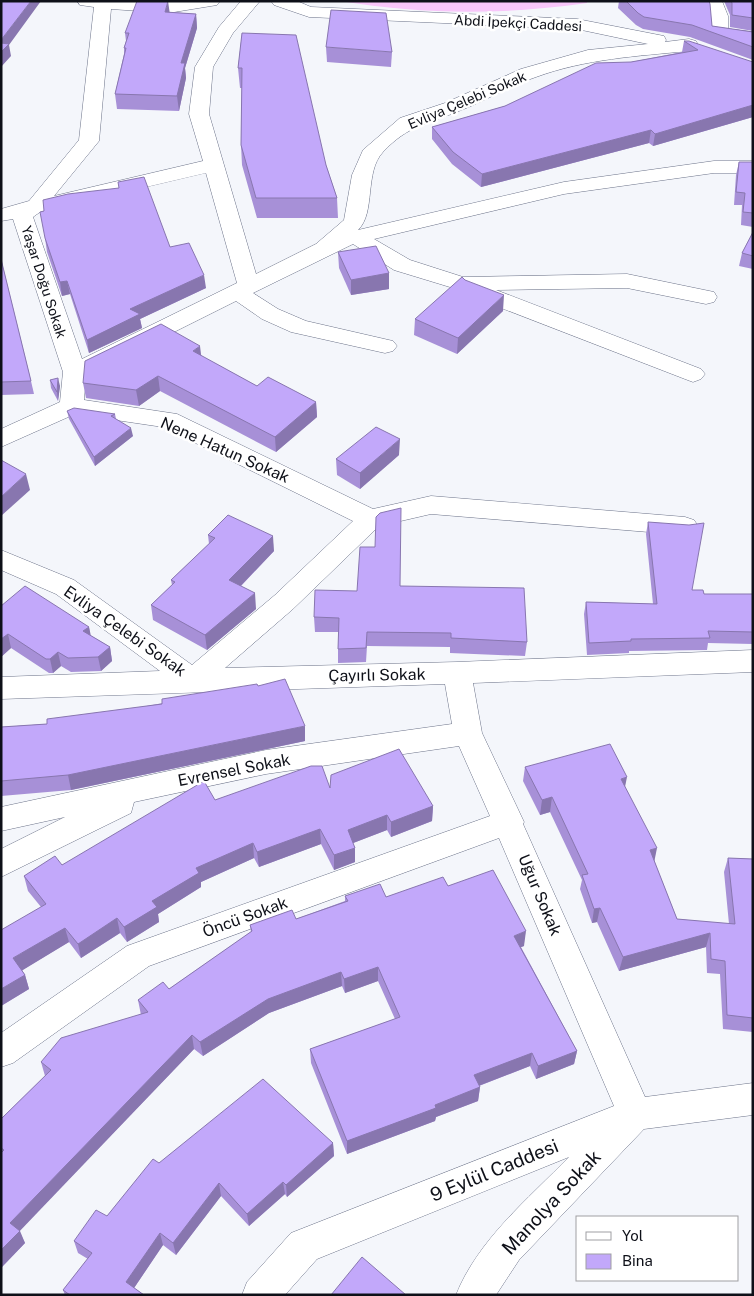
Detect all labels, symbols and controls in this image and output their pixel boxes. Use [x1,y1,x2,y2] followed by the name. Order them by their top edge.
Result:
[454,10,583,34] street label: Abdi İpekçi Caddesi
[406,68,529,132] street label: Evliya Çelebi Sokak
[18,224,70,340] street label: Yaşar Doğu Sokak
[158,413,292,487] street label: Nene Hatun Sokak
[60,582,190,680] street label: Evliya Çelebi Sokak
[328,665,426,685] street label: Çayırlı Sokak
[176,750,292,790] street label: Evrensel Sokak
[514,851,566,939] street label: Uğur Sokak
[200,892,290,941] street label: Öncü Sokak
[427,1134,561,1206] street label: 9 Eylül Caddesi
[497,1145,605,1259] street label: Manolya Sokak
[576,1216,739,1281] legend
[622,1227,643,1244] text: Yol
[622,1252,653,1269] text: Bina

